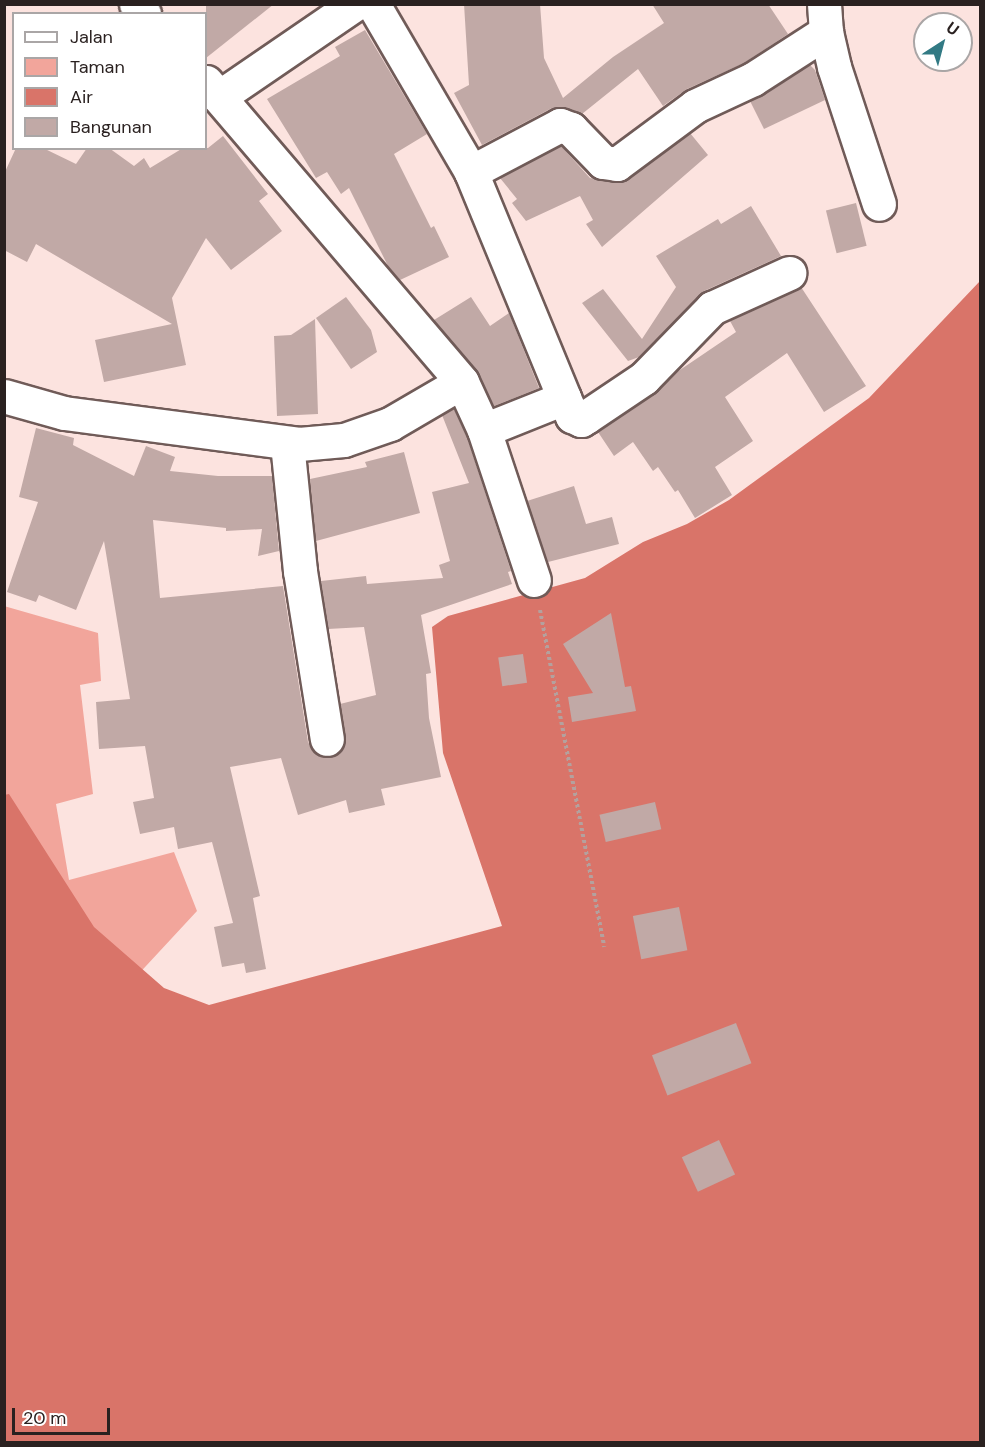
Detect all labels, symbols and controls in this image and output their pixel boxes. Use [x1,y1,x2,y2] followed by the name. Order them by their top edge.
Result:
[12,12,207,150] legend
[913,12,973,72] north arrow
[942,17,963,40] text: U
[70,25,113,49] text: Jalan
[70,55,125,79] text: Taman
[70,85,93,109] text: Air
[70,115,152,139] text: Bangunan
[15,1396,112,1434] scale bar
[23,1406,66,1430] text: 20 m

